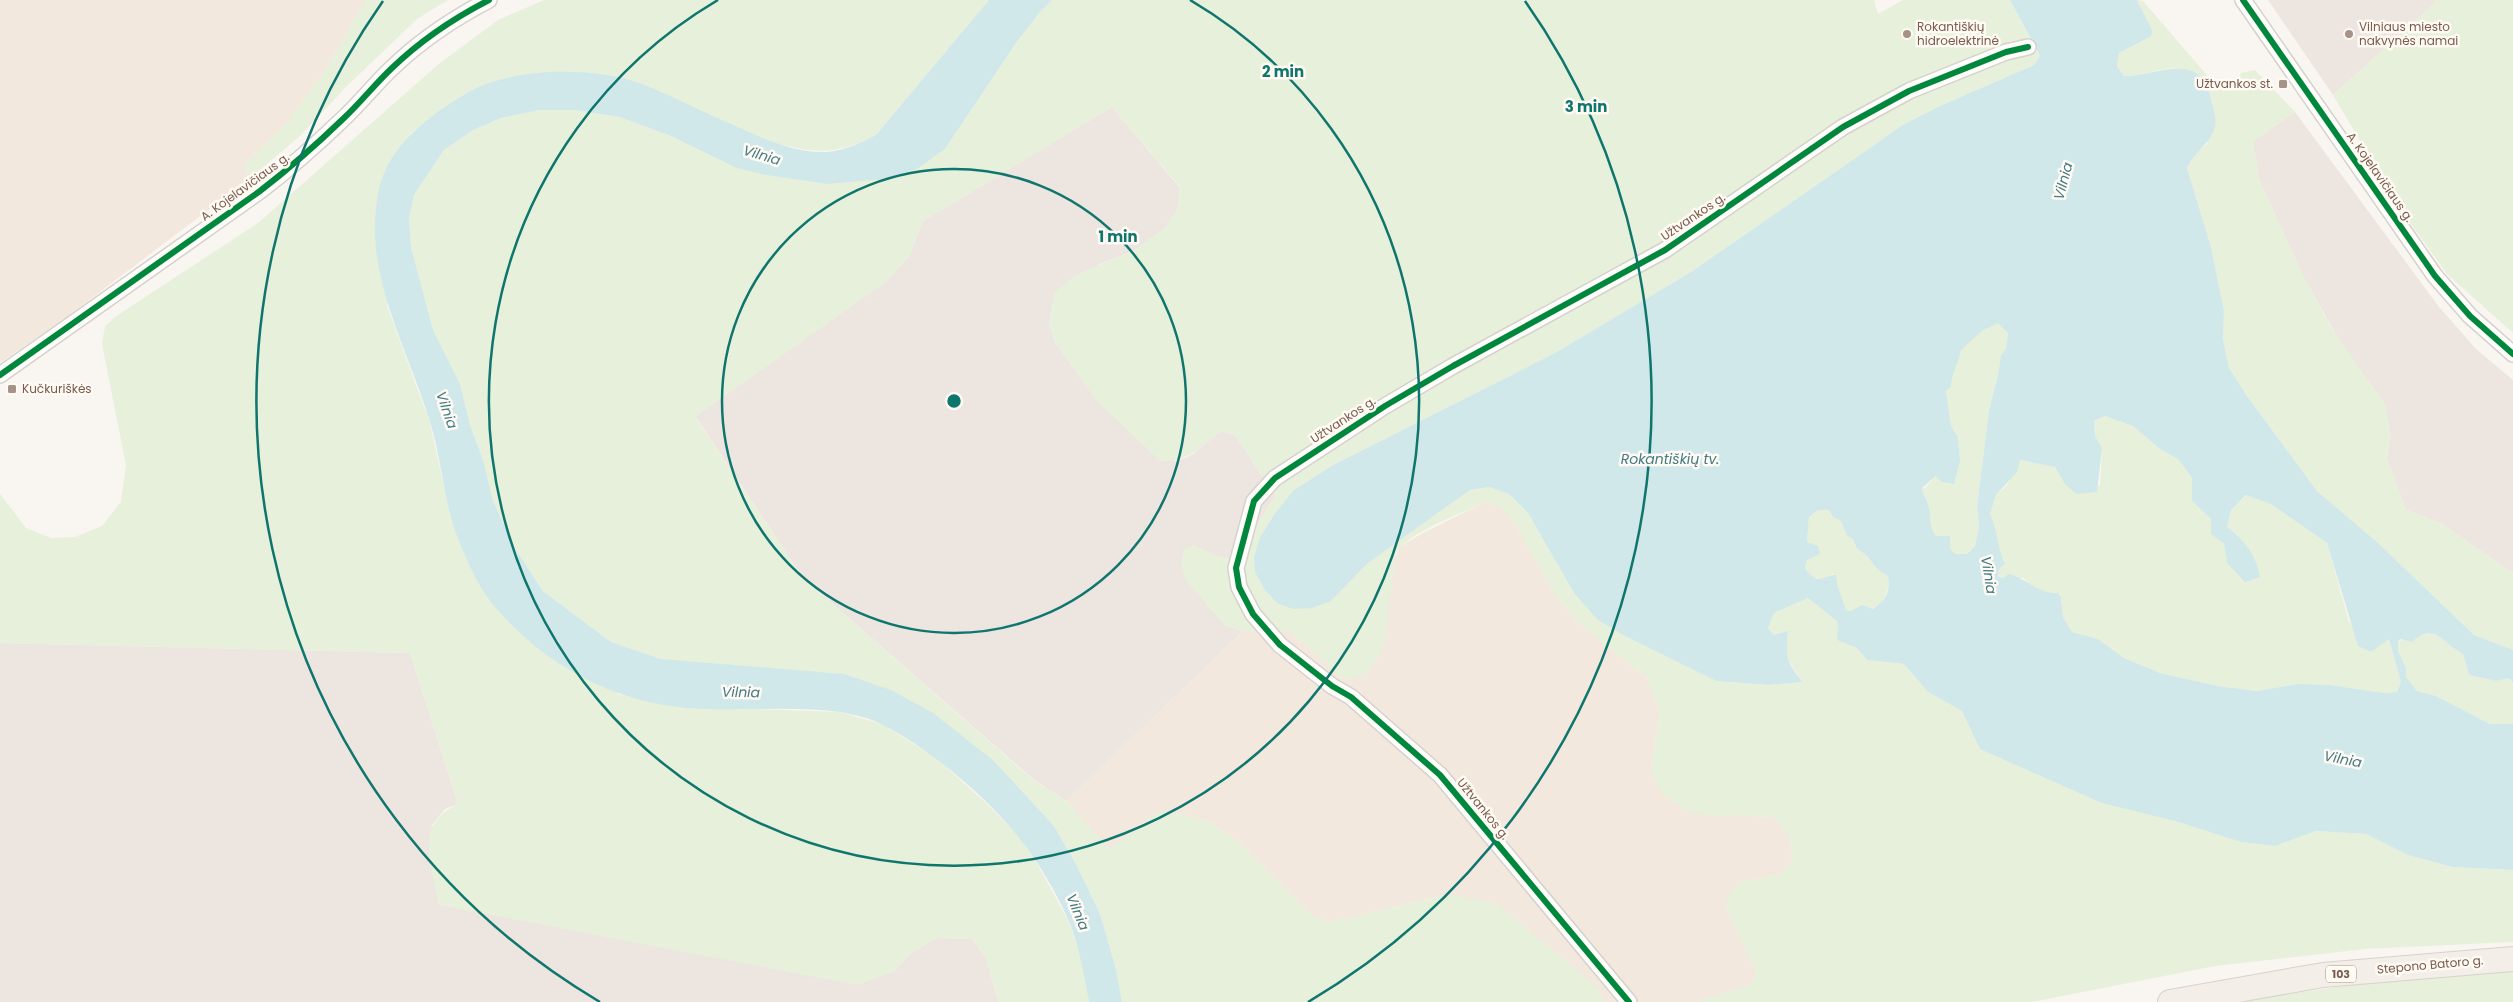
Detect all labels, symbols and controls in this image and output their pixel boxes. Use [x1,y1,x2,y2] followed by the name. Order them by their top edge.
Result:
[1917,18,1999,49] place label: Rokantiškių hidroelektrinė
[2359,18,2458,49] place label: Vilniaus miesto nakvynės namai
[1901,28,1913,40] marker: Rokantiškių hidroelektrinė
[2343,28,2355,40] marker: Vilniaus miesto nakvynės namai
[1262,61,1304,82] text: 2 min
[2196,75,2273,92] place label: Užtvankos st.
[2277,78,2289,90] marker: Užtvankos st.
[1565,96,1607,117] text: 3 min
[2343,128,2418,225] street label: A. Kojelavičiaus g.
[741,140,784,170] water label: Vilnia
[197,149,293,225] street label: A. Kojelavičiaus g.
[2048,159,2078,202] water label: Vilnia
[1657,189,1728,244] street label: Užtvankos g.
[1098,226,1138,247] text: 1 min
[22,380,92,397] place label: Kučkuriškės
[6,383,18,395] marker: Kučkuriškės
[431,389,463,432] water label: Vilnia
[945,392,963,410] centre of rings
[1307,392,1379,447] street label: Užtvankos g.
[1621,449,1719,469] water label: Rokantiškių tv.
[1976,555,2002,596] water label: Vilnia
[722,682,761,702] water label: Vilnia
[2322,746,2364,773] water label: Vilnia
[1453,774,1513,843] street label: Užtvankos g.
[1062,891,1095,934] water label: Vilnia
[2376,951,2484,978] street label: Stepono Batoro g.
[2326,966,2356,982] road number: 103

